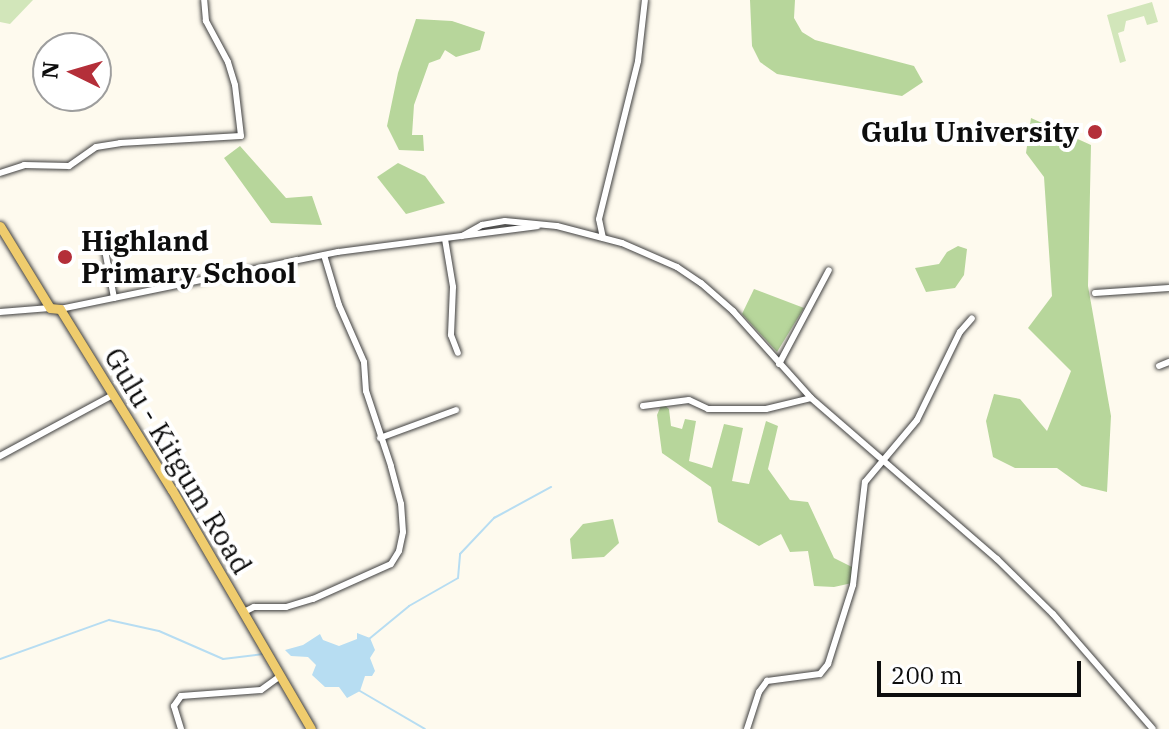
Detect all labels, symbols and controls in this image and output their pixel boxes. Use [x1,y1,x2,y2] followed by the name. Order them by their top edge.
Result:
[32,32,112,112] north arrow
[34,60,65,80] text: N
[861,115,1079,149] place label: Gulu University
[1086,123,1104,141] marker: Gulu University
[81,224,296,290] place label: Highland Primary School
[56,248,74,266] marker: Highland Primary School
[97,342,259,580] street label: Gulu - Kitgum Road
[881,645,1085,695] scale bar
[891,659,963,691] text: 200 m

